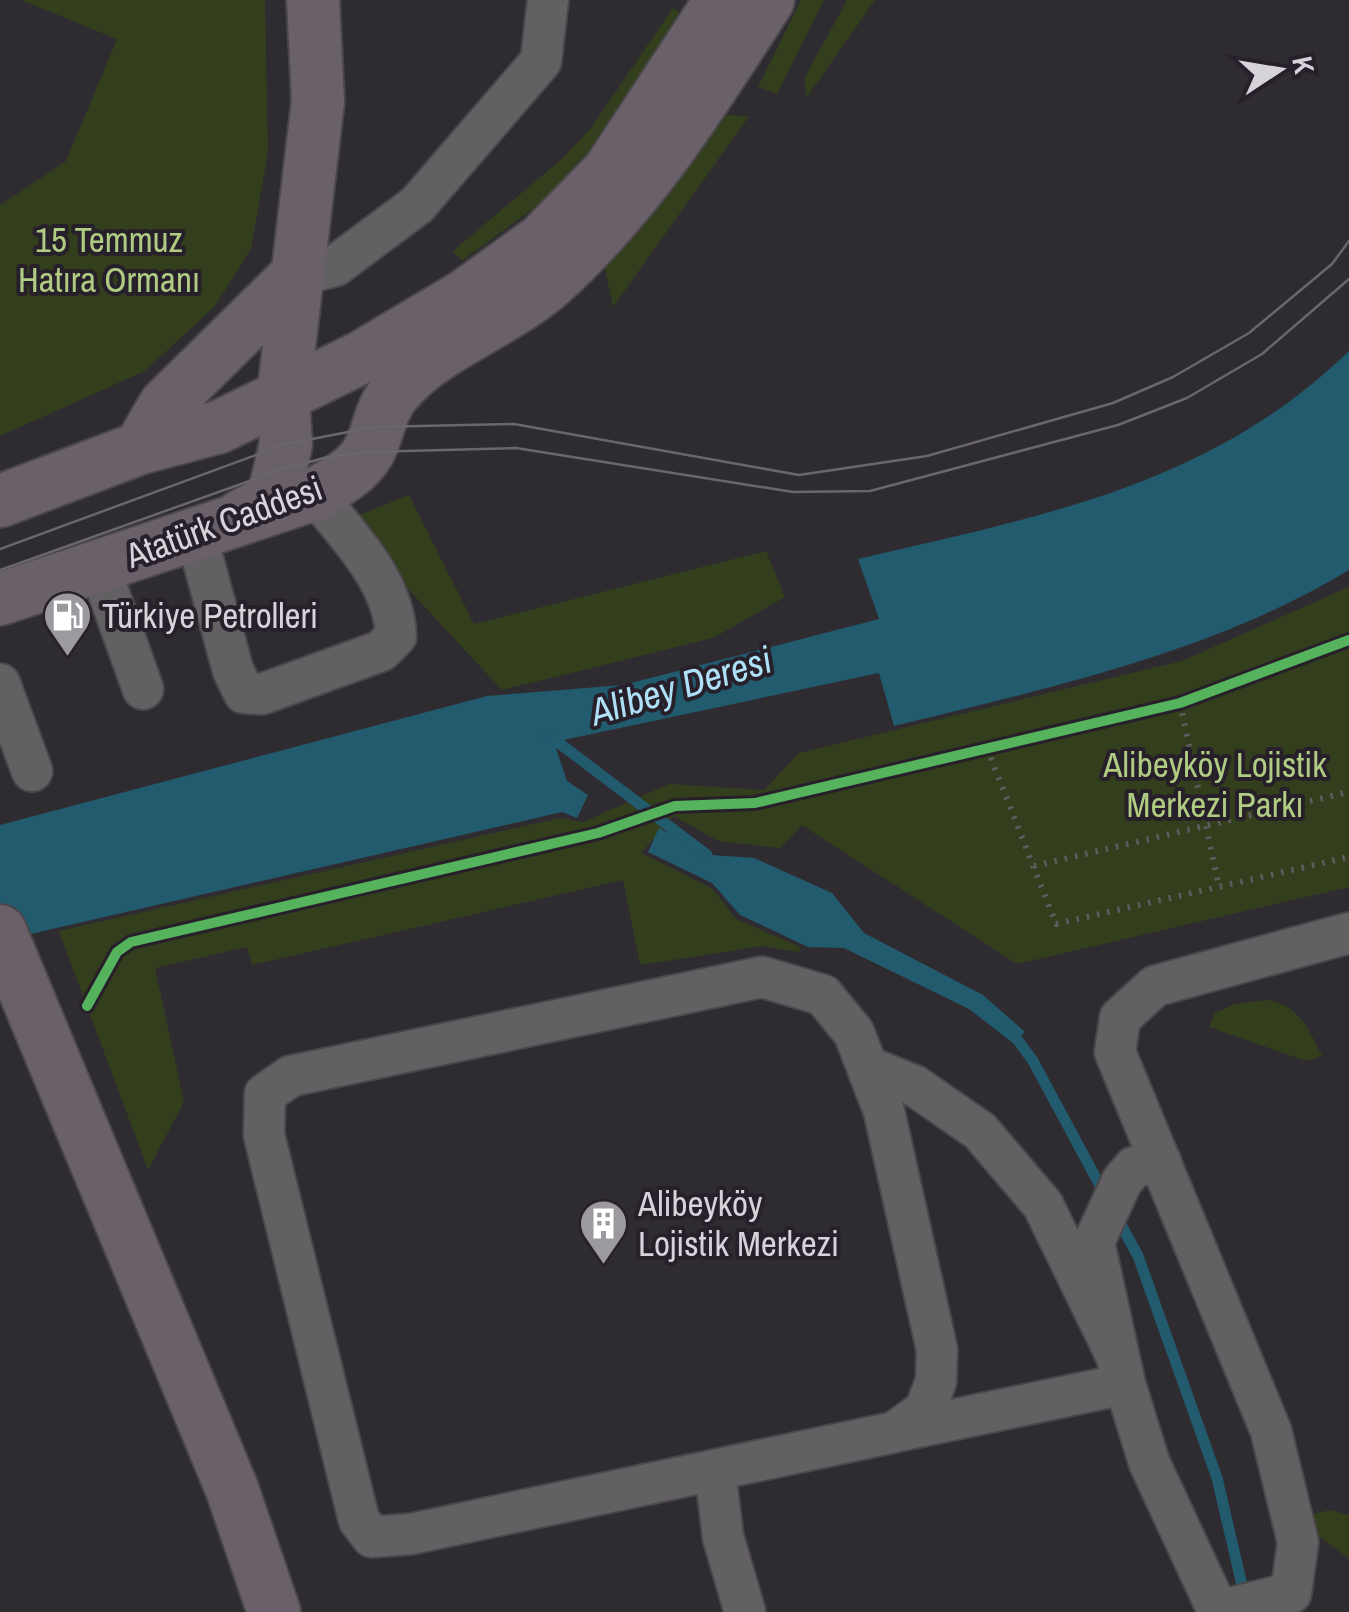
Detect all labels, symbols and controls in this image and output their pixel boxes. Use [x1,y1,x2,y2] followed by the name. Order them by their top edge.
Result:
[1229,20,1329,120] north arrow
[1283,53,1324,77] text: K
[18,216,200,303] park label: 15 Temmuz Hatıra Ormanı
[118,464,329,579] street label: Atatürk Caddesi
[41,590,93,658] fuel station icon: Türkiye Petrolleri
[102,592,318,639] place label: Türkiye Petrolleri
[582,634,778,738] water label: Alibey Deresi
[1102,741,1327,828] park label: Alibeyköy Lojistik Merkezi Parkı
[637,1180,839,1267] place label: Alibeyköy Lojistik Merkezi
[577,1198,629,1266] building icon: Alibeyköy Lojistik Merkezi

